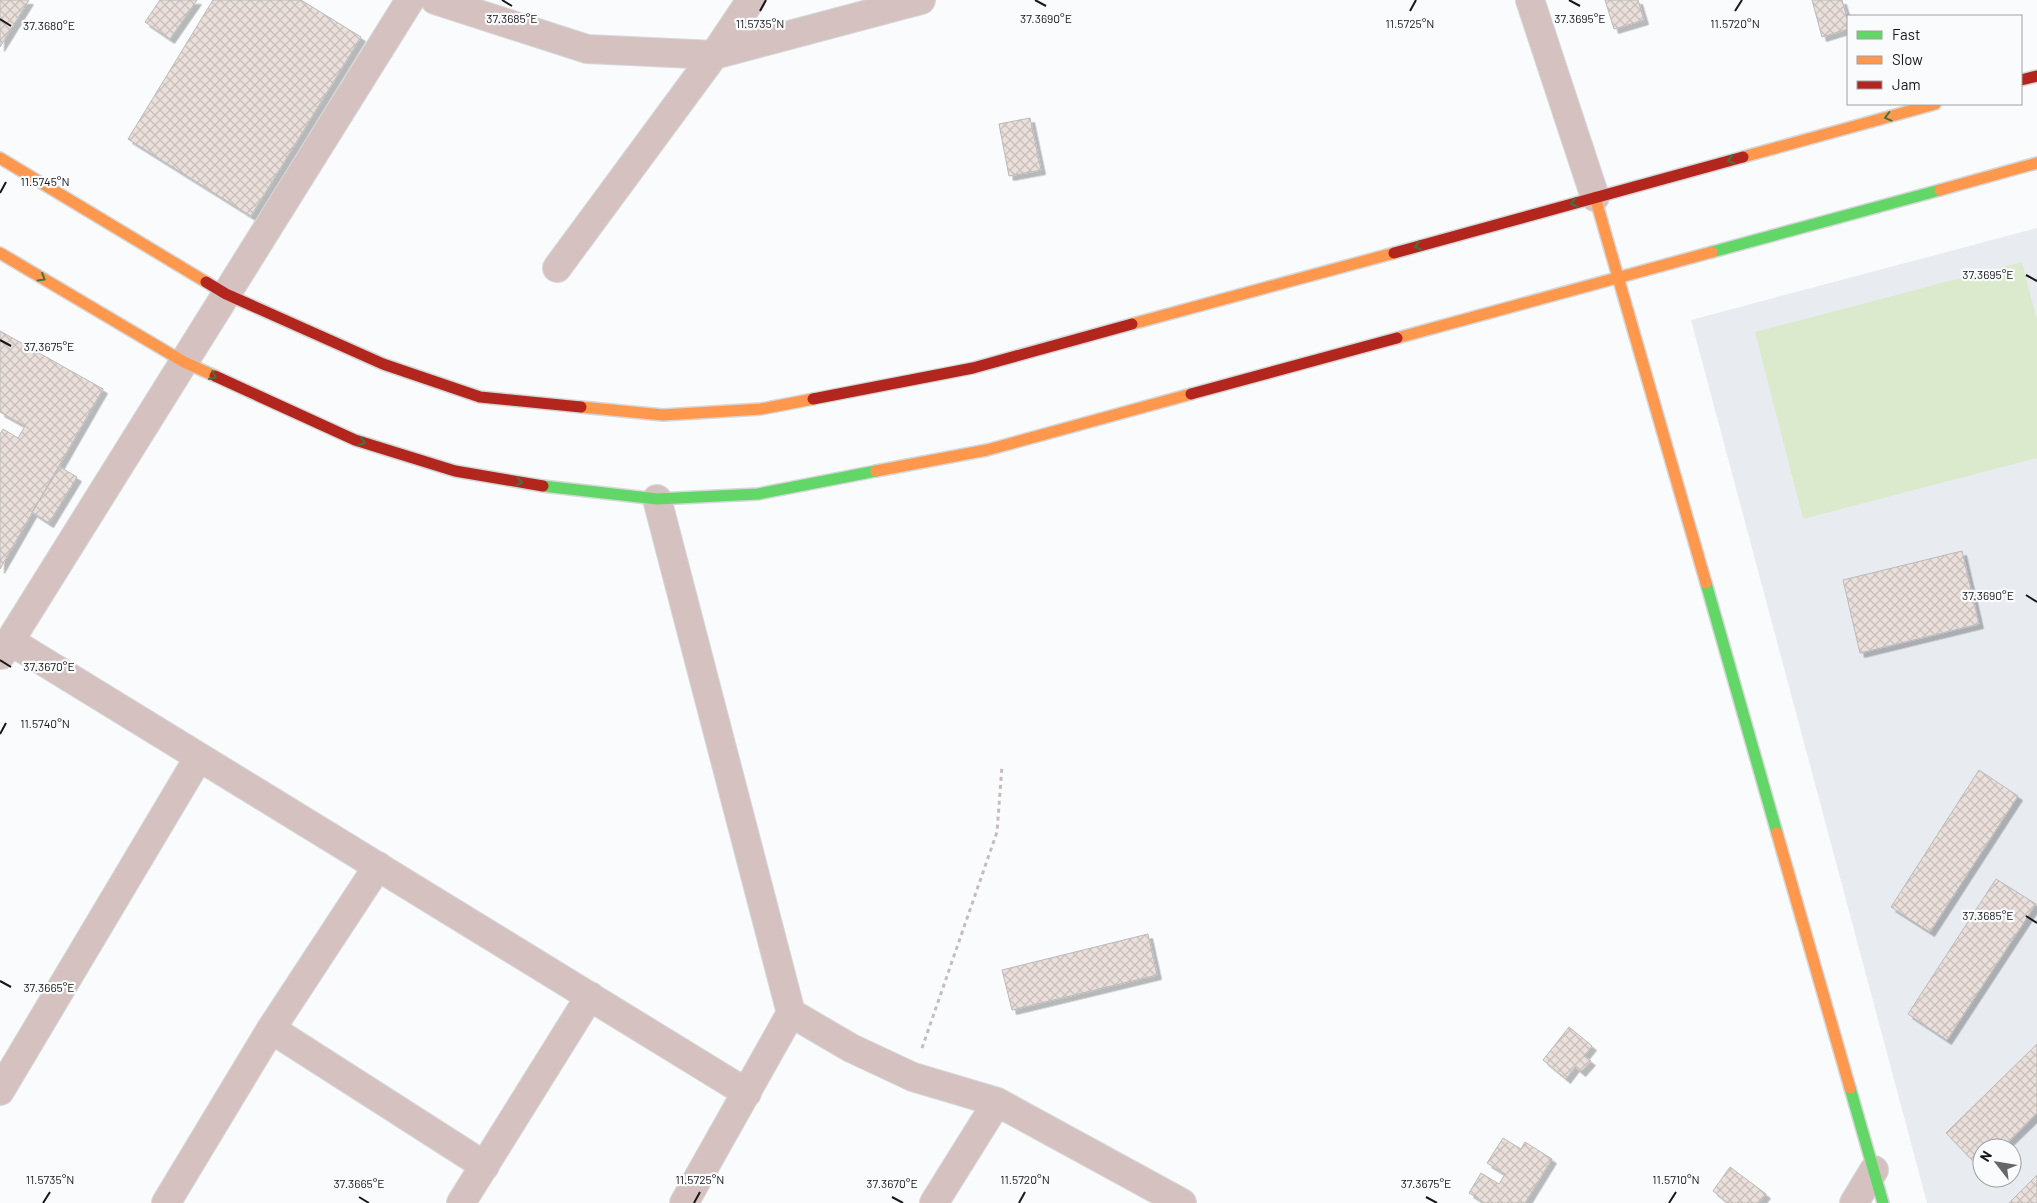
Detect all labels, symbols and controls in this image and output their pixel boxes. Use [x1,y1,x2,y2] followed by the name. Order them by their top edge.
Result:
[486,11,538,25] text: 37.3685°E
[1020,11,1072,25] text: 37.3690°E
[1554,11,1606,25] text: 37.3695°E
[1847,15,2022,105] legend
[736,16,784,30] text: 11.5735°N
[1386,16,1434,30] text: 11.5725°N
[1710,16,1760,30] text: 11.5720°N
[23,18,75,32] text: 37.3680°E
[1892,25,1920,43] text: Fast
[1892,50,1923,68] text: Slow
[1892,75,1921,93] text: Jam
[1884,111,1892,121] one-way arrow
[1728,154,1736,164] one-way arrow
[20,174,70,188] text: 11.5745°N
[1571,197,1579,207] one-way arrow
[1414,240,1422,250] one-way arrow
[1962,267,2014,281] text: 37.3695°E
[36,271,45,281] one-way arrow
[24,339,74,353] text: 37.3675°E
[208,369,217,380] one-way arrow
[357,436,365,446] one-way arrow
[514,476,523,486] one-way arrow
[1962,588,2014,602] text: 37.3690°E
[23,659,75,673] text: 37.3670°E
[20,716,70,730] text: 11.5740°N
[1962,908,2014,922] text: 37.3685°E
[23,980,75,994] text: 37.3665°E
[1972,1138,2022,1188] north arrow
[1976,1148,1995,1164] text: N
[26,1172,74,1186] text: 11.5735°N
[676,1172,724,1186] text: 11.5725°N
[1000,1172,1050,1186] text: 11.5720°N
[1652,1172,1700,1186] text: 11.5710°N
[333,1176,385,1190] text: 37.3665°E
[866,1176,918,1190] text: 37.3670°E
[1401,1176,1451,1190] text: 37.3675°E

